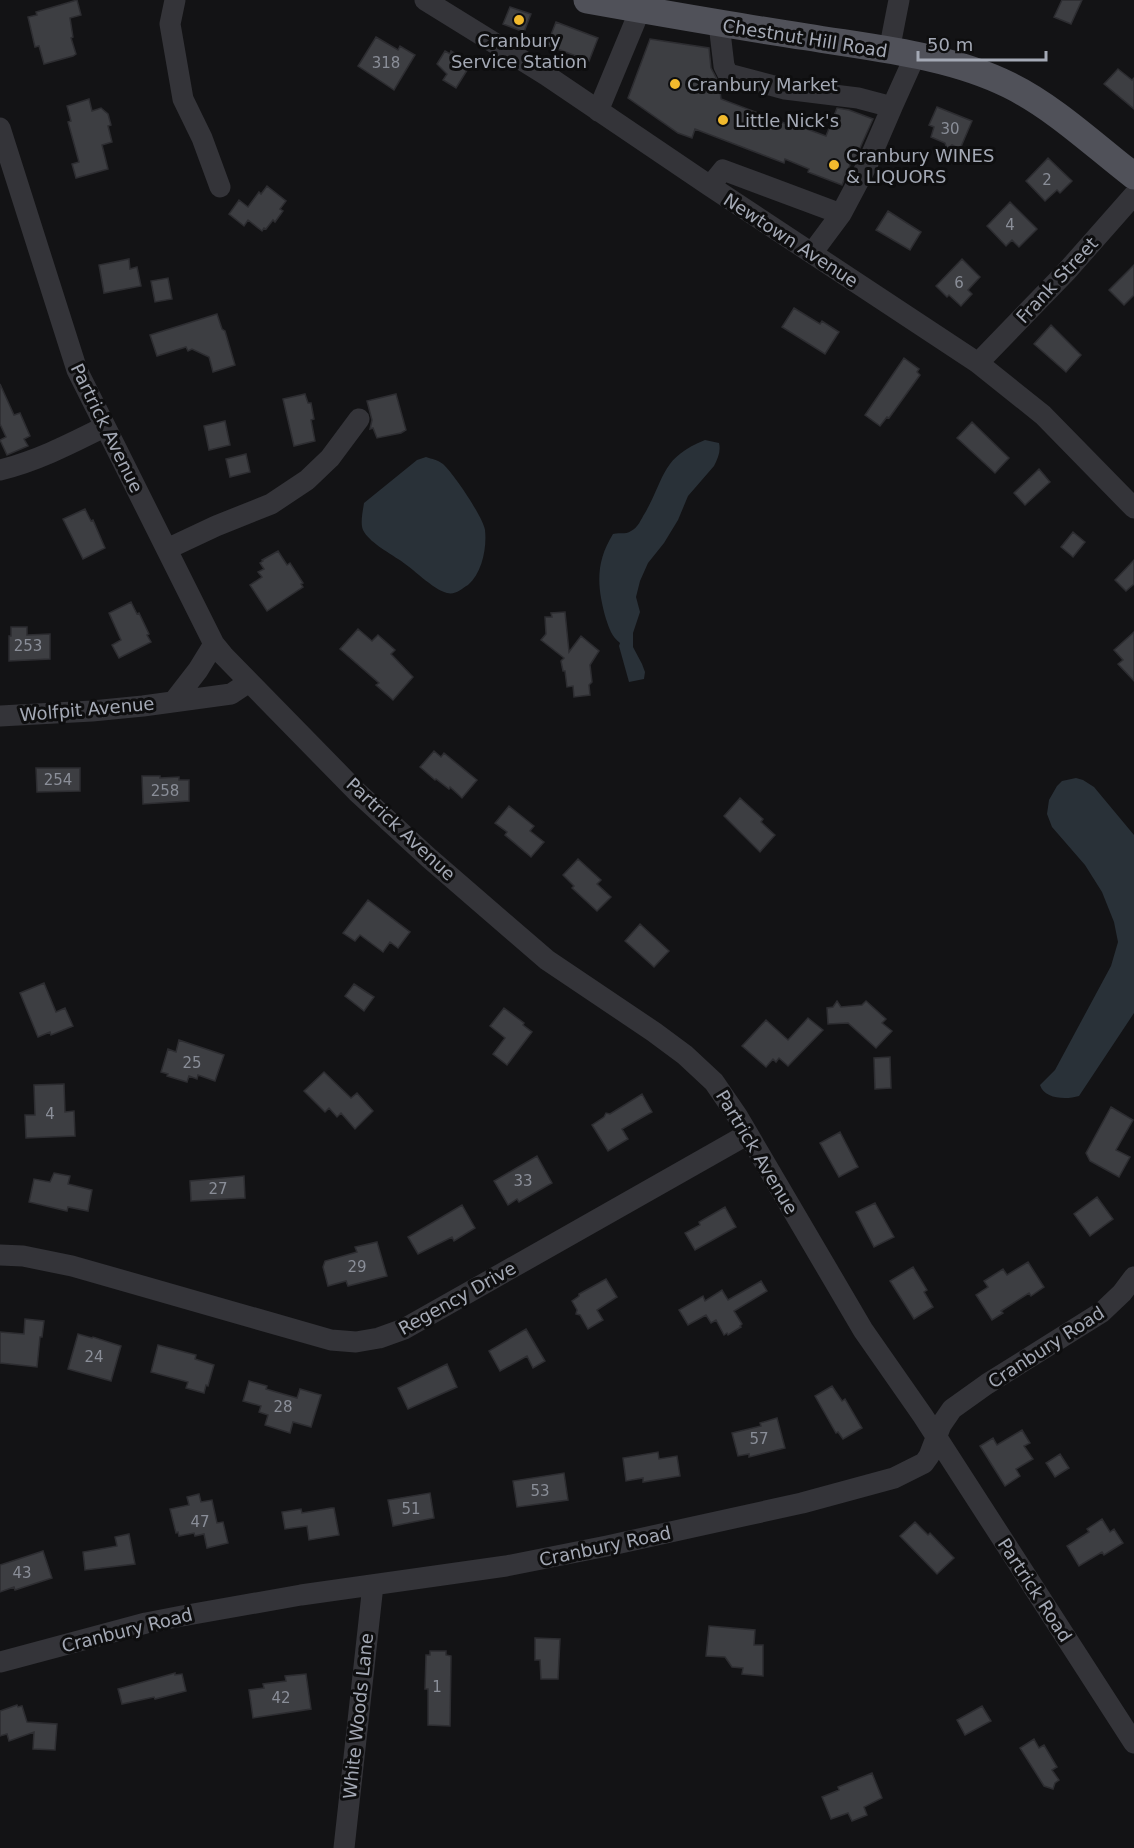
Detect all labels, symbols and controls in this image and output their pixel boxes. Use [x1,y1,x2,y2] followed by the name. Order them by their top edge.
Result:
[512,13,526,27] marker: Cranbury Service Station
[721,15,889,61] street label: Chestnut Hill Road
[918,24,1046,62] scale bar
[451,30,587,72] place label: Cranbury Service Station
[927,34,973,55] text: 50 m
[372,54,400,72] house number: 318
[687,74,838,95] place label: Cranbury Market
[668,77,682,91] marker: Cranbury Market
[735,110,839,131] place label: Little Nick's
[716,113,730,127] marker: Little Nick's
[940,120,960,138] house number: 30
[846,145,994,187] place label: Cranbury WINES & LIQUORS
[827,158,841,172] marker: Cranbury WINES & LIQUORS
[1042,171,1052,189] house number: 2
[720,189,862,291] street label: Newtown Avenue
[1005,216,1015,234] house number: 4
[1012,233,1102,327] street label: Frank Street
[954,274,964,292] house number: 6
[67,360,147,496] street label: Partrick Avenue
[14,637,42,655] house number: 253
[19,693,155,725] street label: Wolfpit Avenue
[44,771,72,789] house number: 254
[342,773,460,885] street label: Partrick Avenue
[151,782,179,800] house number: 258
[182,1054,202,1072] house number: 25
[712,1086,802,1218] street label: Partrick Avenue
[45,1105,55,1123] house number: 4
[513,1172,533,1190] house number: 33
[208,1180,228,1198] house number: 27
[395,1257,519,1339] street label: Regency Drive
[347,1258,367,1276] house number: 29
[984,1302,1108,1392] street label: Cranbury Road
[84,1348,104,1366] house number: 24
[273,1398,293,1416] house number: 28
[749,1430,769,1448] house number: 57
[530,1482,550,1500] house number: 53
[401,1500,421,1518] house number: 51
[190,1513,210,1531] house number: 47
[537,1522,673,1570] street label: Cranbury Road
[994,1534,1076,1646] street label: Partrick Road
[12,1564,32,1582] house number: 43
[59,1604,195,1656] street label: Cranbury Road
[339,1632,377,1800] street label: White Woods Lane
[432,1678,442,1696] house number: 1
[271,1689,291,1707] house number: 42

